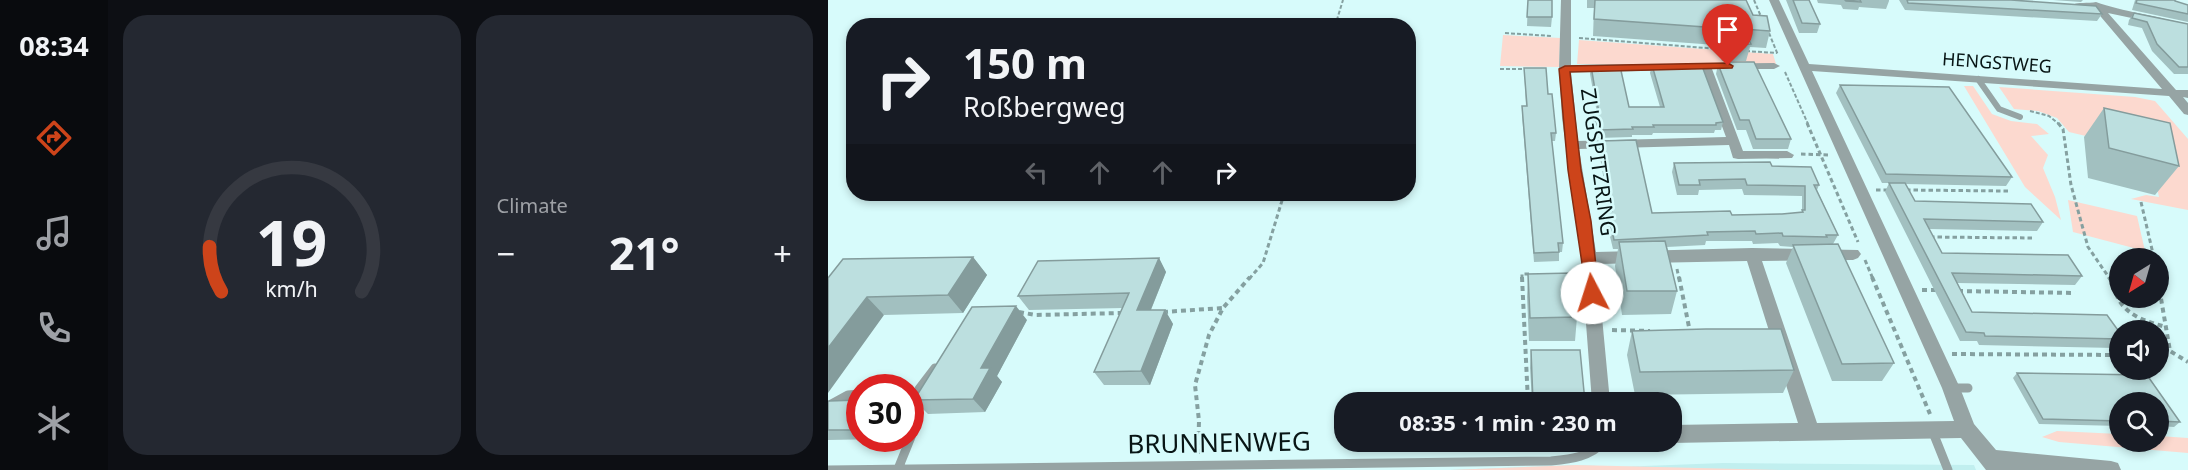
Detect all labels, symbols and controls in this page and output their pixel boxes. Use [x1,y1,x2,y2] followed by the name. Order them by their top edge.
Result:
[1702,4,1753,66] pin
[1711,13,1744,46] icon: arrive
[19,27,89,64] text: 08:34
[963,34,1087,91] text: 150 m
[864,42,942,120] icon: right
[1941,46,2053,78] street label: HENGSTWEG
[1575,86,1623,238] street label: ZUGSPITZRING
[963,88,1126,125] text: Roßbergweg
[33,117,75,159] icon: directions
[1020,156,1053,189] icon: left
[1083,156,1116,189] icon: ahead
[1146,156,1179,189] icon: ahead
[1209,156,1242,189] icon: right
[497,192,568,219] text: Climate
[256,199,327,284] text: 19
[33,212,75,254] icon: music
[609,222,680,283] text: 21°
[497,231,515,276] text: −
[773,231,792,276] text: +
[2109,248,2169,308] north arrow
[2109,248,2169,452] map controls
[1560,261,1624,325] position arrow
[265,274,318,303] text: km/h
[33,307,75,349] icon: phone
[2109,320,2169,380] button: sound
[846,374,924,452] speed limit sign: 30
[2109,392,2169,452] button: search
[33,402,75,444] icon: climate
[1399,407,1617,437] text: 08:35 · 1 min · 230 m
[1127,422,1311,462] street label: BRUNNENWEG

